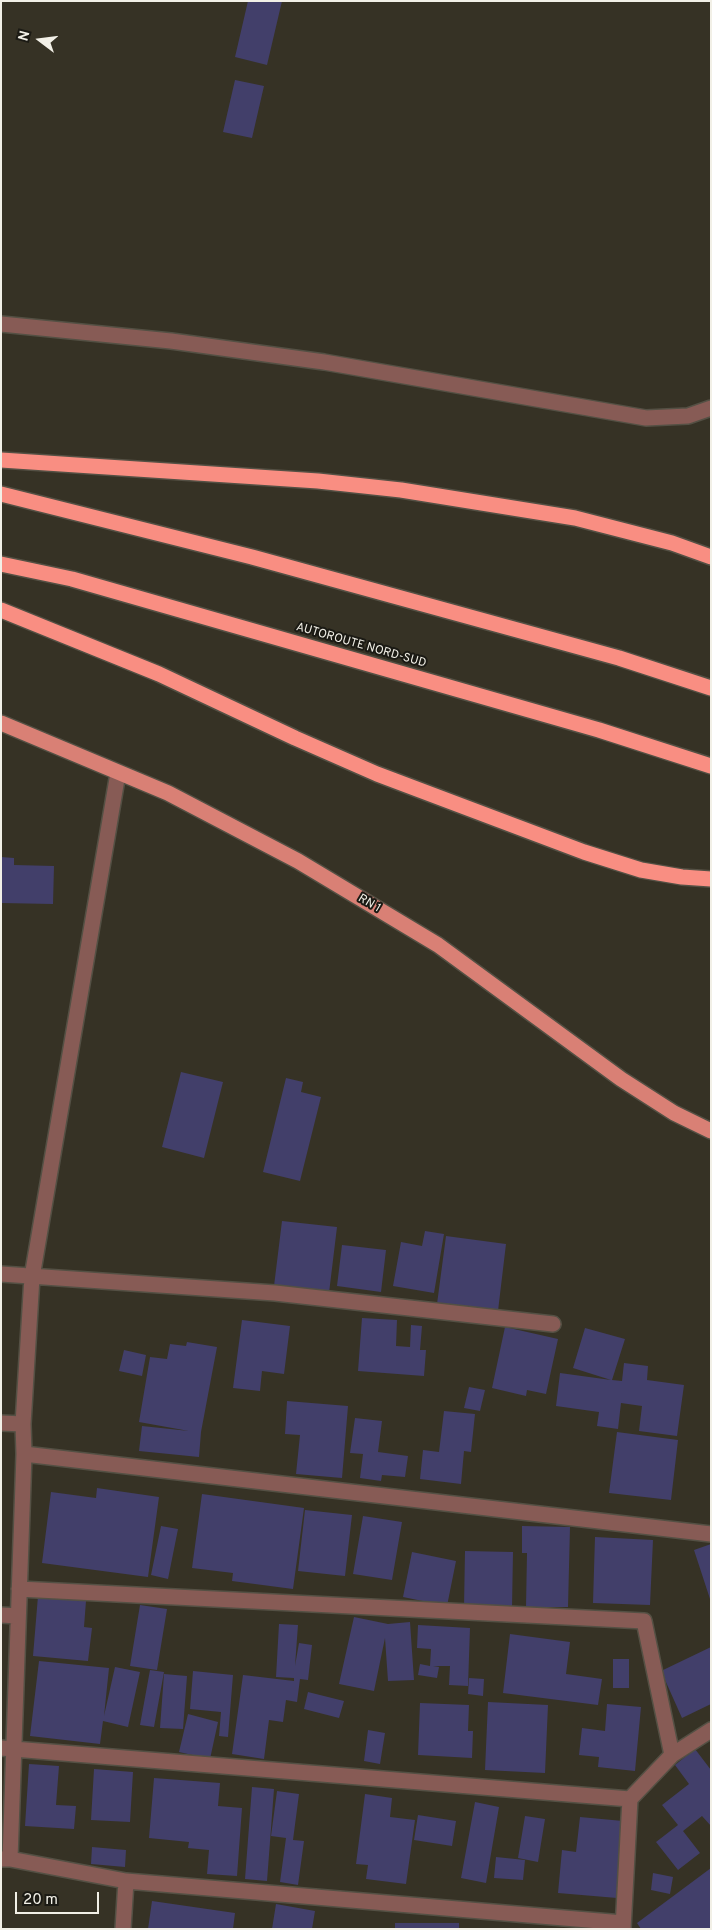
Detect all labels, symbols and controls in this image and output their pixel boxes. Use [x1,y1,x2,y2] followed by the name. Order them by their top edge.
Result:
[15,15,65,65] north arrow
[16,29,35,43] text: N
[294,621,428,671] street label: AUTOROUTE NORD-SUD
[355,892,383,916] street label: RN 1
[18,1882,101,1914] scale bar
[23,1891,58,1910] text: 20 m

